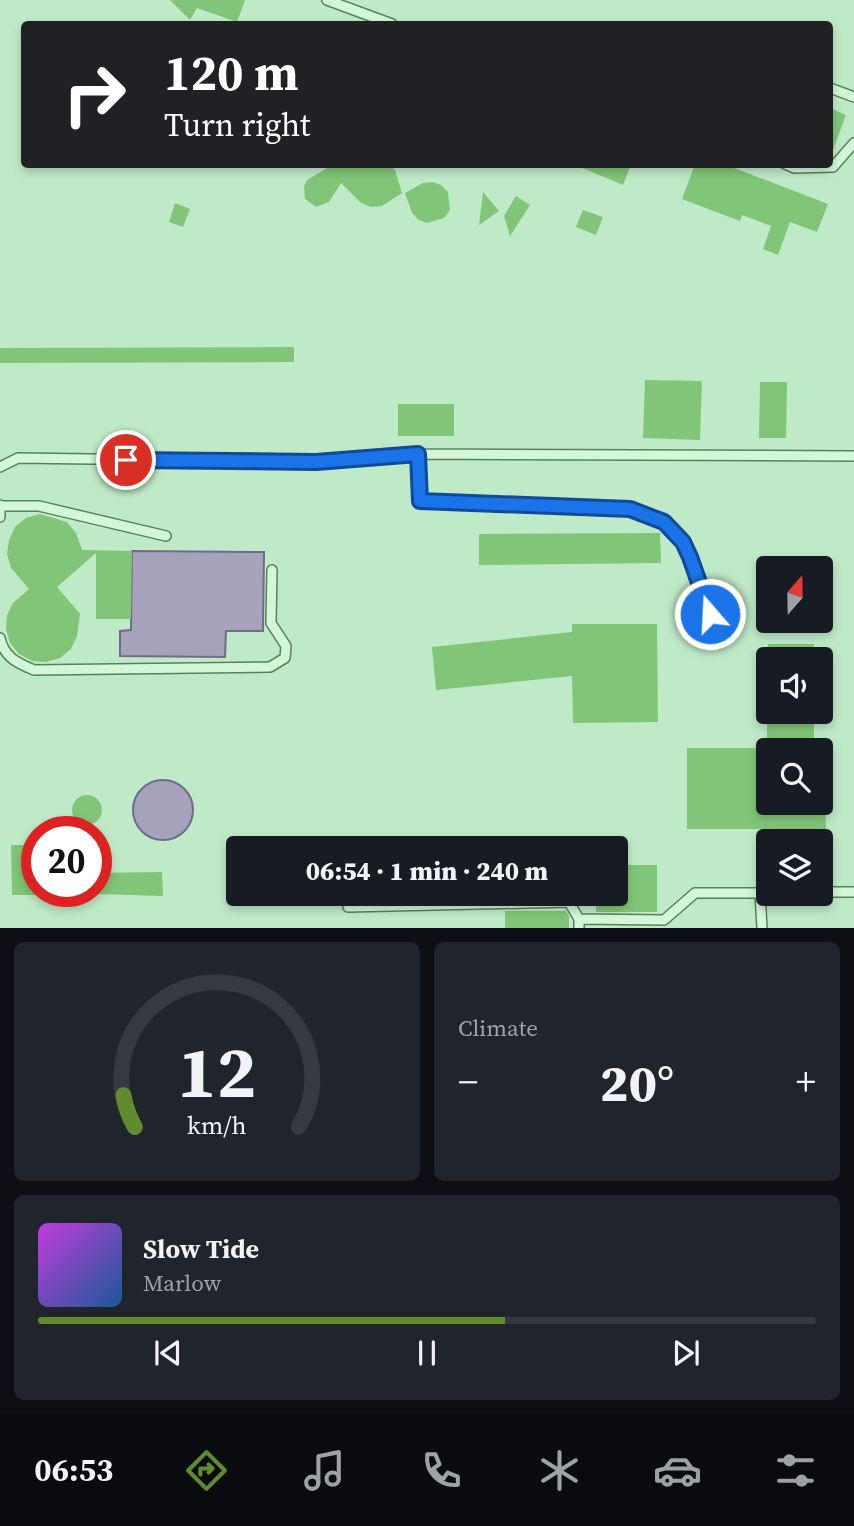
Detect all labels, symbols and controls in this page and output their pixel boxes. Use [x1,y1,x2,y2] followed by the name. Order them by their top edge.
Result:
[164,39,299,106] text: 120 m
[49,49,140,140] icon: right
[164,103,310,147] text: Turn right
[96,430,156,490] pin
[107,441,145,479] icon: arrive
[756,556,833,634] north arrow
[756,556,833,906] map controls
[673,577,747,651] position arrow
[756,647,833,724] button: sound
[756,738,833,815] button: search
[21,816,112,907] speed limit sign: 20
[756,829,833,906] button: layers
[306,853,548,889] text: 06:54 · 1 min · 240 m
[458,1012,538,1044] text: Climate
[178,1023,256,1122] text: 12
[600,1047,674,1118] text: 20°
[458,1056,478,1108] text: −
[796,1056,816,1108] text: +
[187,1108,247,1142] text: km/h
[143,1231,259,1267] text: Slow Tide
[143,1267,221,1299] text: Marlow
[149,1334,187,1372] icon: previous
[408,1334,446,1372] icon: pause
[667,1334,705,1372] icon: next
[182,1446,231,1495] icon: directions
[300,1446,349,1495] icon: music
[417,1446,466,1495] icon: phone
[535,1446,584,1495] icon: climate
[653,1446,702,1495] icon: car
[771,1446,820,1495] icon: filters
[34,1448,113,1492] text: 06:53

